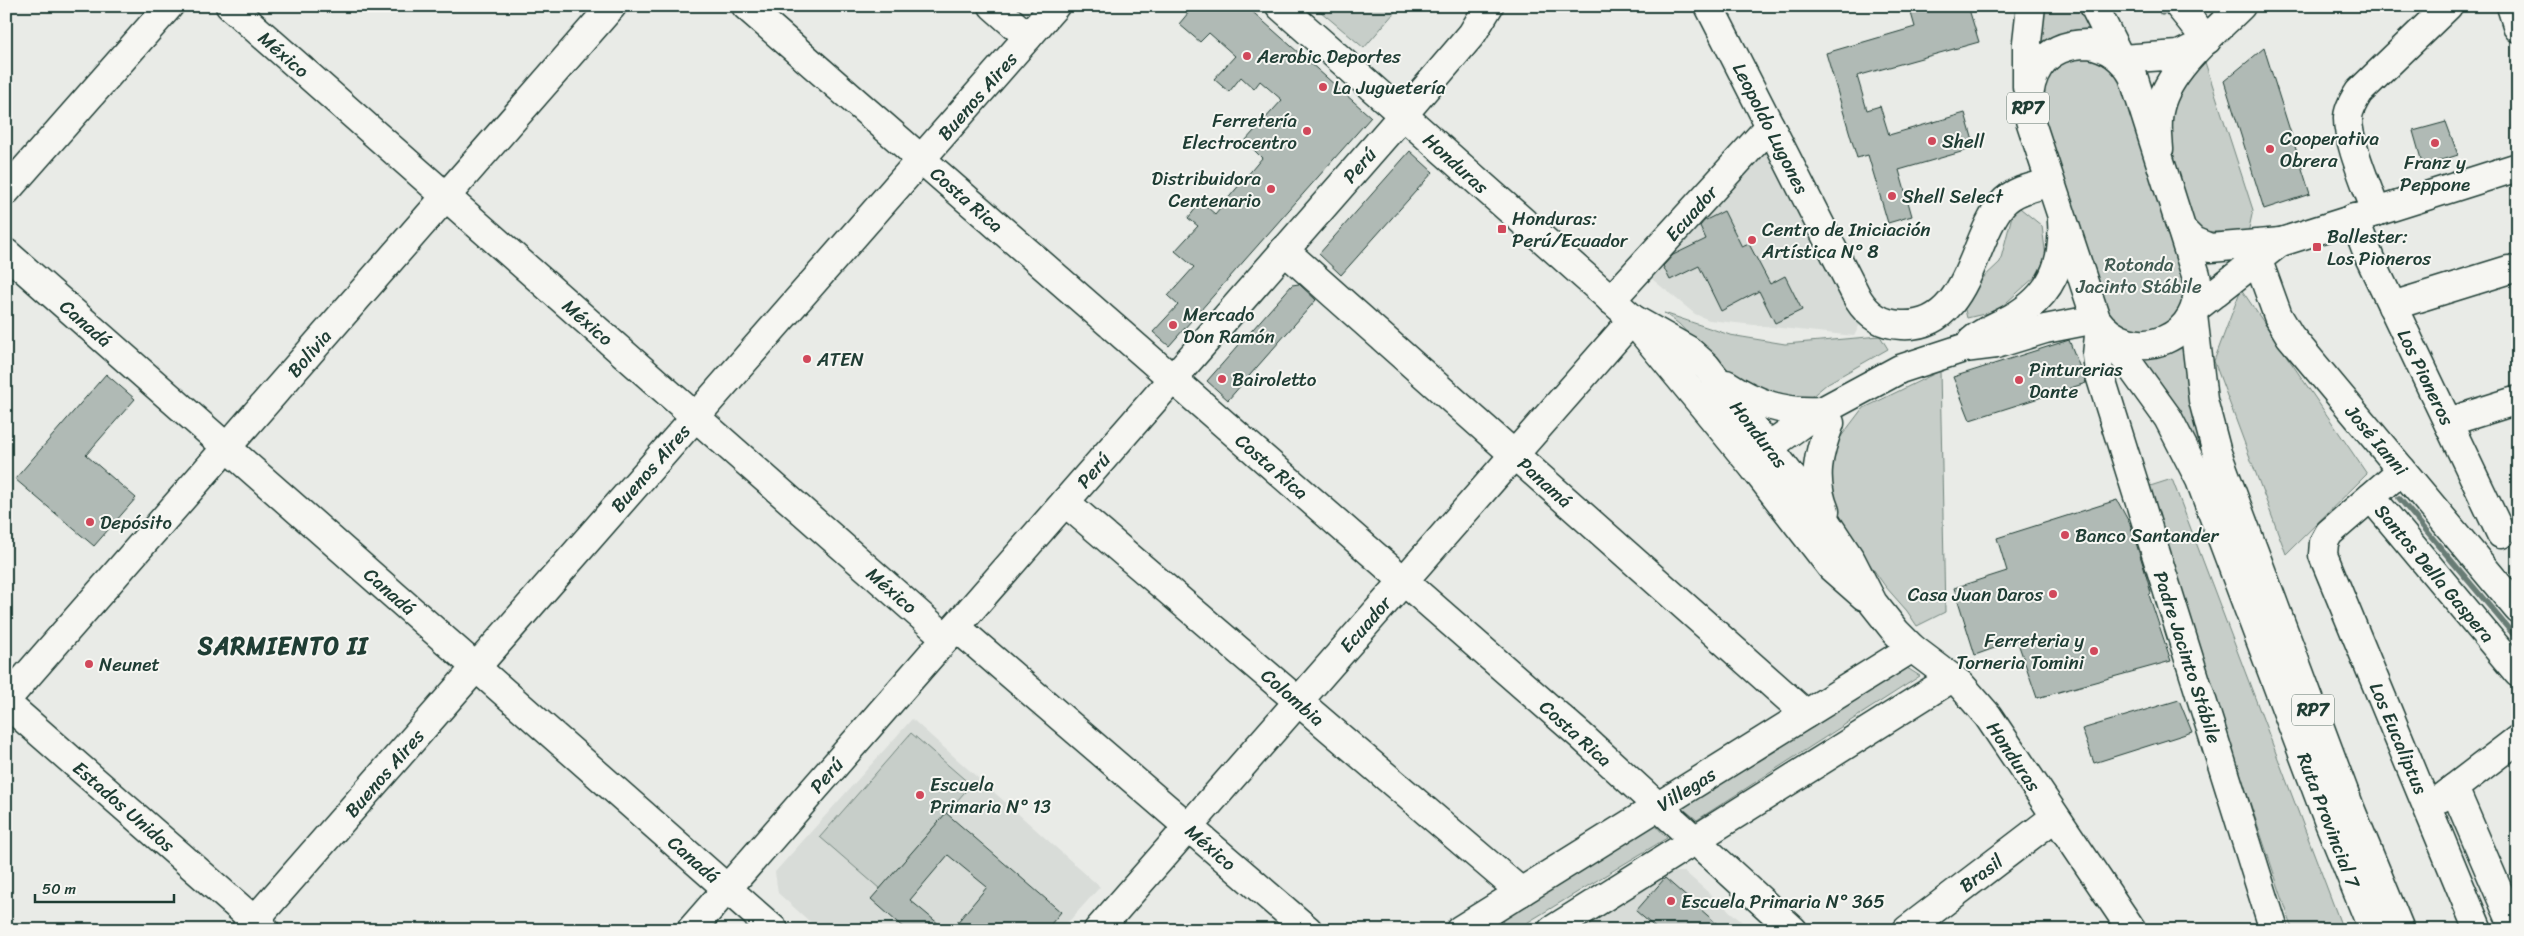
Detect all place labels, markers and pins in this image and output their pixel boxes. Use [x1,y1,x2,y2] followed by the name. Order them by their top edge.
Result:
[1256,40,1401,73] place label: Aerobic Deportes
[1241,50,1253,62] marker: Aerobic Deportes
[1333,71,1446,104] place label: La Juguetería
[1317,81,1329,93] marker: La Juguetería
[1182,104,1297,159] place label: Ferretería Electrocentro
[2280,122,2379,177] place label: Cooperativa Obrera
[1301,125,1313,137] marker: Ferretería Electrocentro
[1942,125,1985,158] place label: Shell
[1926,135,1938,147] marker: Shell
[2429,137,2441,149] marker: Franz y Peppone
[2264,143,2276,155] marker: Cooperativa Obrera
[2400,146,2470,201] place label: Franz y Peppone
[1151,162,1261,217] place label: Distribuidora Centenario
[1902,180,2004,213] place label: Shell Select
[1265,183,1277,195] marker: Distribuidora Centenario
[1886,190,1898,202] marker: Shell Select
[1512,202,1629,257] place label: Honduras: Perú/Ecuador
[1761,213,1931,268] place label: Centro de Iniciación Artística N° 8
[2327,220,2431,275] place label: Ballester: Los Pioneros
[1496,223,1508,235] marker: Honduras: Perú/Ecuador
[1746,234,1758,246] marker: Centro de Iniciación Artística N° 8
[2311,241,2323,253] marker: Ballester: Los Pioneros
[1183,298,1275,353] place label: Mercado Don Ramón
[1167,319,1179,331] marker: Mercado Don Ramón
[816,343,865,376] place label: ATEN
[801,353,813,365] marker: ATEN
[2029,353,2123,408] place label: Pinturerias Dante
[1232,363,1317,396] place label: Bairoletto
[1216,373,1228,385] marker: Bairoletto
[2013,374,2025,386] marker: Pinturerias Dante
[100,506,172,539] place label: Depósito
[84,516,96,528] marker: Depósito
[2075,519,2219,552] place label: Banco Santander
[2059,529,2071,541] marker: Banco Santander
[1908,578,2043,611] place label: Casa Juan Daros
[2047,588,2059,600] marker: Casa Juan Daros
[1956,624,2085,679] place label: Ferreteria y Torneria Tomini
[2088,645,2100,657] marker: Ferreteria y Torneria Tomini
[99,648,160,681] place label: Neunet
[83,658,95,670] marker: Neunet
[930,768,1052,823] place label: Escuela Primaria N° 13
[914,789,926,801] marker: Escuela Primaria N° 13
[1681,885,1885,918] place label: Escuela Primaria N° 365
[1665,895,1677,907] marker: Escuela Primaria N° 365

